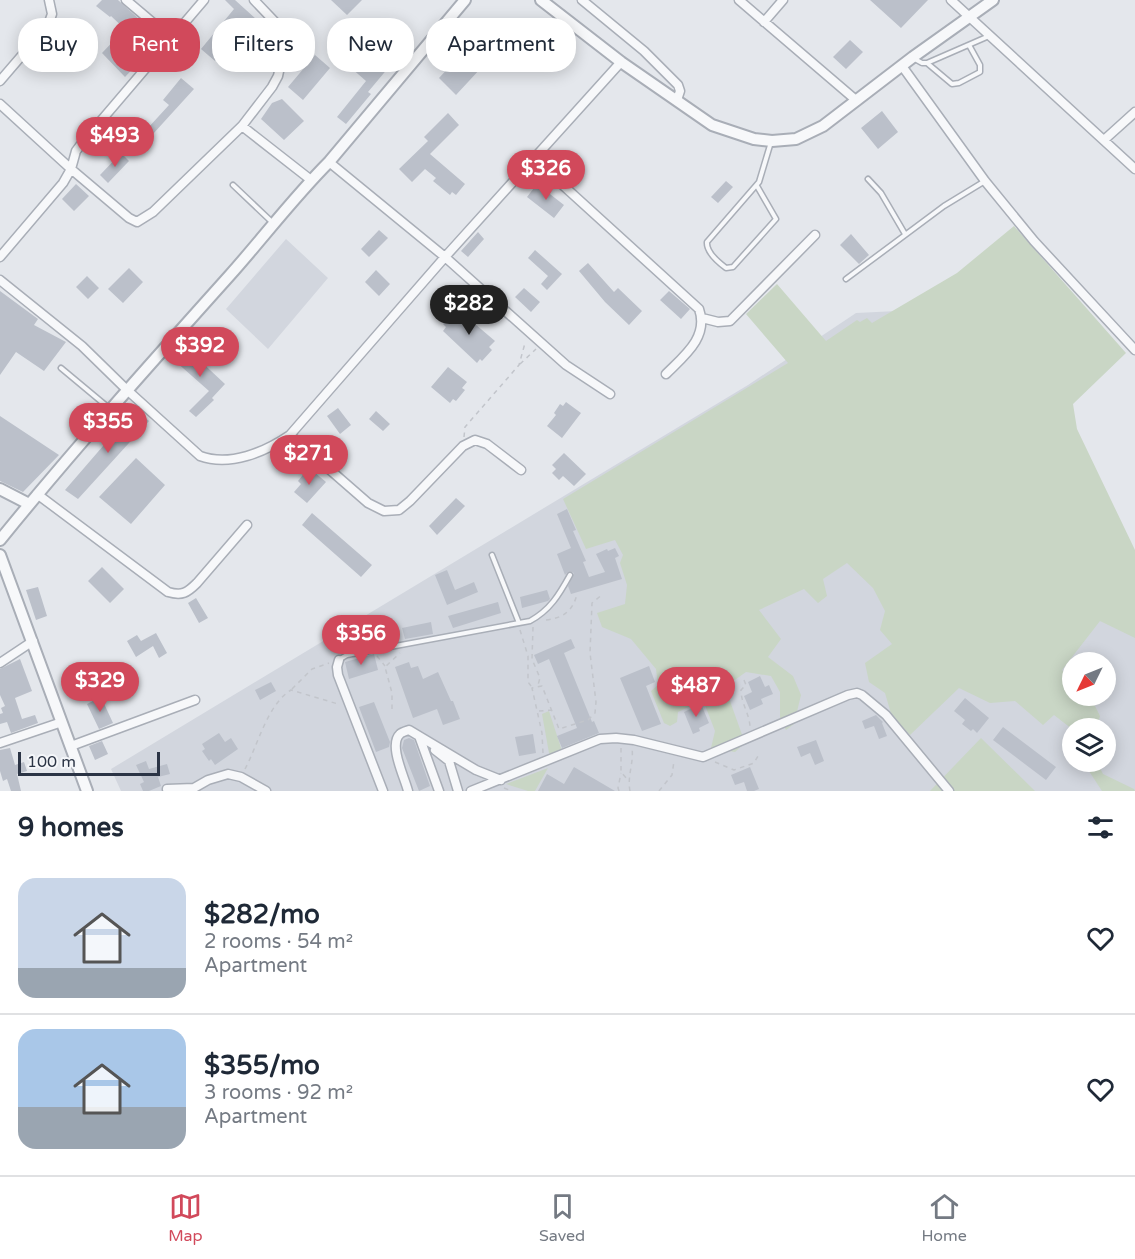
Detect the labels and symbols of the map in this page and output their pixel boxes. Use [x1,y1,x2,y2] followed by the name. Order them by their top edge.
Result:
[79,117,151,168] pin: $493
[510,150,582,201] pin: $326
[433,285,505,336] pin: $282
[164,327,236,378] pin: $392
[72,403,144,454] pin: $355
[273,435,345,486] pin: $271
[325,615,397,666] pin: $356
[1062,652,1116,706] north arrow
[64,662,136,713] pin: $329
[660,667,732,718] pin: $487
[18,749,160,776] scale bar

